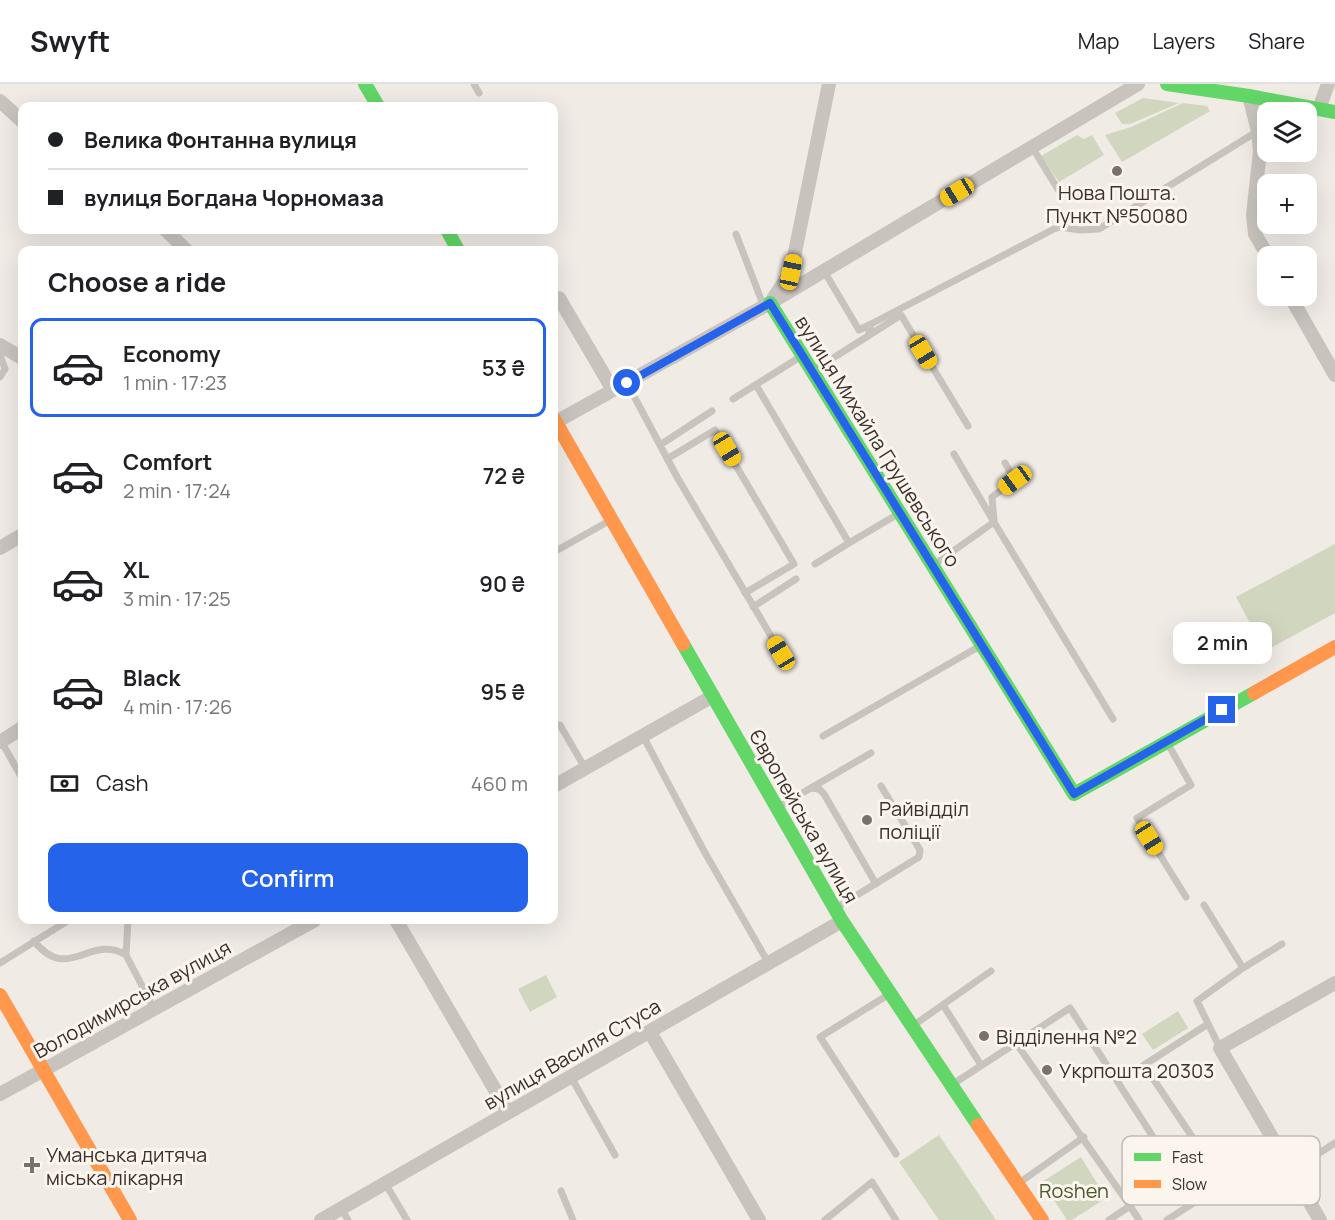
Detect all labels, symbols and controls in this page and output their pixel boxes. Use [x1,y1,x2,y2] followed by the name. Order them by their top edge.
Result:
[30,22,110,60] text: Swyft
[1078,27,1119,55] text: Map
[1152,27,1215,55] text: Layers
[1248,27,1305,55] text: Share
[1257,102,1317,306] map controls
[1257,102,1317,162] button: layers
[84,125,357,155] text: Велика Фонтанна вулиця
[1110,164,1124,178] marker: Нова Пошта. Пункт №50080
[1257,174,1317,234] button: +
[937,175,977,209] car
[1046,179,1188,229] place label: Нова Пошта. Пункт №50080
[84,183,384,213] text: вулиця Богдана Чорномаза
[1257,246,1317,306] button: −
[778,253,804,291] car
[48,263,226,300] text: Choose a ride
[789,310,967,572] street label: вулиця Михайла Грушевського
[906,332,940,372] car
[123,339,221,369] text: Economy
[51,341,105,395] icon: car
[482,353,525,383] text: 53 ₴
[123,369,227,396] text: 1 min · 17:23
[613,369,640,396] route start
[710,429,744,469] car
[123,447,212,477] text: Comfort
[51,449,105,503] icon: car
[483,461,525,491] text: 72 ₴
[995,462,1035,498] car
[123,477,231,504] text: 2 min · 17:24
[123,555,149,585] text: XL
[51,557,105,611] icon: car
[479,569,525,599] text: 90 ₴
[123,585,231,612] text: 3 min · 17:25
[1172,623,1272,665] callout: 2 min
[1197,629,1248,656] text: 2 min
[764,633,798,673] car
[123,663,180,693] text: Black
[51,665,105,719] icon: car
[481,677,525,707] text: 95 ₴
[123,693,232,720] text: 4 min · 17:26
[1208,696,1235,723] route end
[743,724,865,908] street label: Європейська вулиця
[48,767,81,800] icon: cash
[96,768,149,798] text: Cash
[471,770,528,797] text: 460 m
[879,795,969,845] place label: Райвідділ поліції
[860,813,874,827] marker: Райвідділ поліції
[1132,818,1166,858] car
[48,843,528,912] button: Confirm
[28,933,236,1065] street label: Володимирська вулиця
[479,992,665,1116] street label: вулиця Василя Стуса
[996,1023,1137,1050] place label: Відділення №2
[977,1029,991,1043] marker: Відділення №2
[1059,1057,1214,1084] place label: Укрпошта 20303
[1040,1063,1054,1077] marker: Укрпошта 20303
[1122,1136,1320,1205] legend
[46,1141,207,1191] place label: Уманська дитяча міська лікарня
[1172,1146,1203,1168] text: Fast
[23,1156,41,1174] marker: Уманська дитяча міська лікарня
[1172,1173,1207,1195] text: Slow
[1039,1177,1109,1204] park label: Roshen

